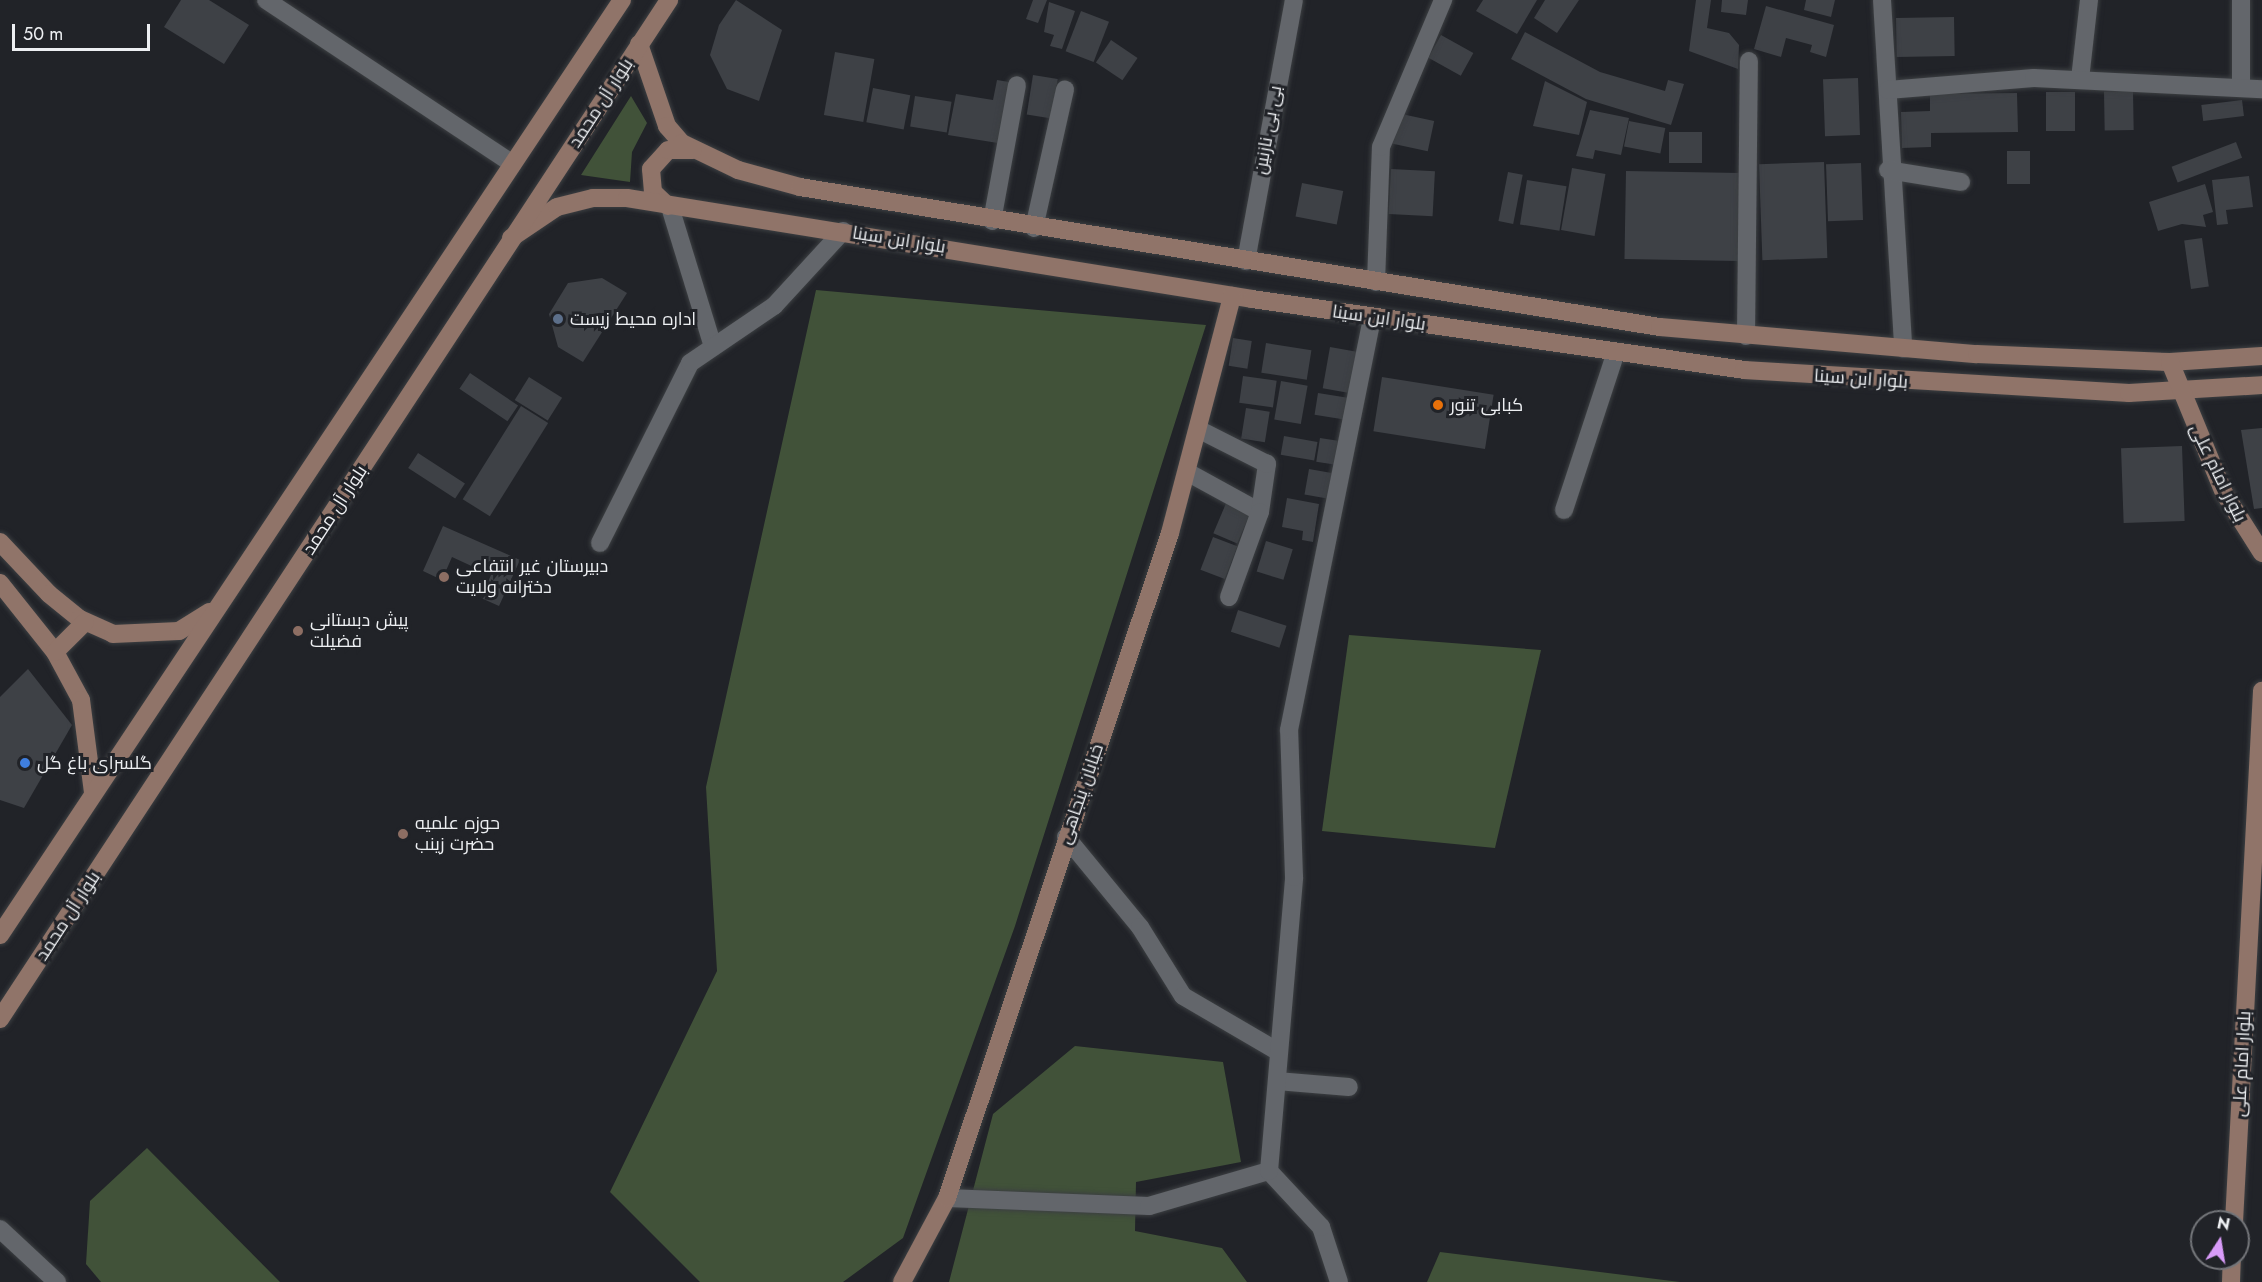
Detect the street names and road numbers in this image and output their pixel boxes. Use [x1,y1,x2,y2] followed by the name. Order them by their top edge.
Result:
[564,54,638,152] street label: بلوار آل محمد
[1250,84,1286,176] street label: بی بی نازنین
[851,222,947,258] street label: بلوار ابن سینا
[1331,301,1427,335] street label: بلوار ابن سینا
[1813,365,1909,393] street label: بلوار ابن سینا
[2185,421,2251,525] street label: بلوار امام علی
[298,461,372,559] street label: بلوار آل محمد
[1054,741,1108,847] street label: خیابان پنجاهی
[31,867,105,965] street label: بلوار آل محمد
[2228,1010,2256,1118] street label: بلوار امام علی

